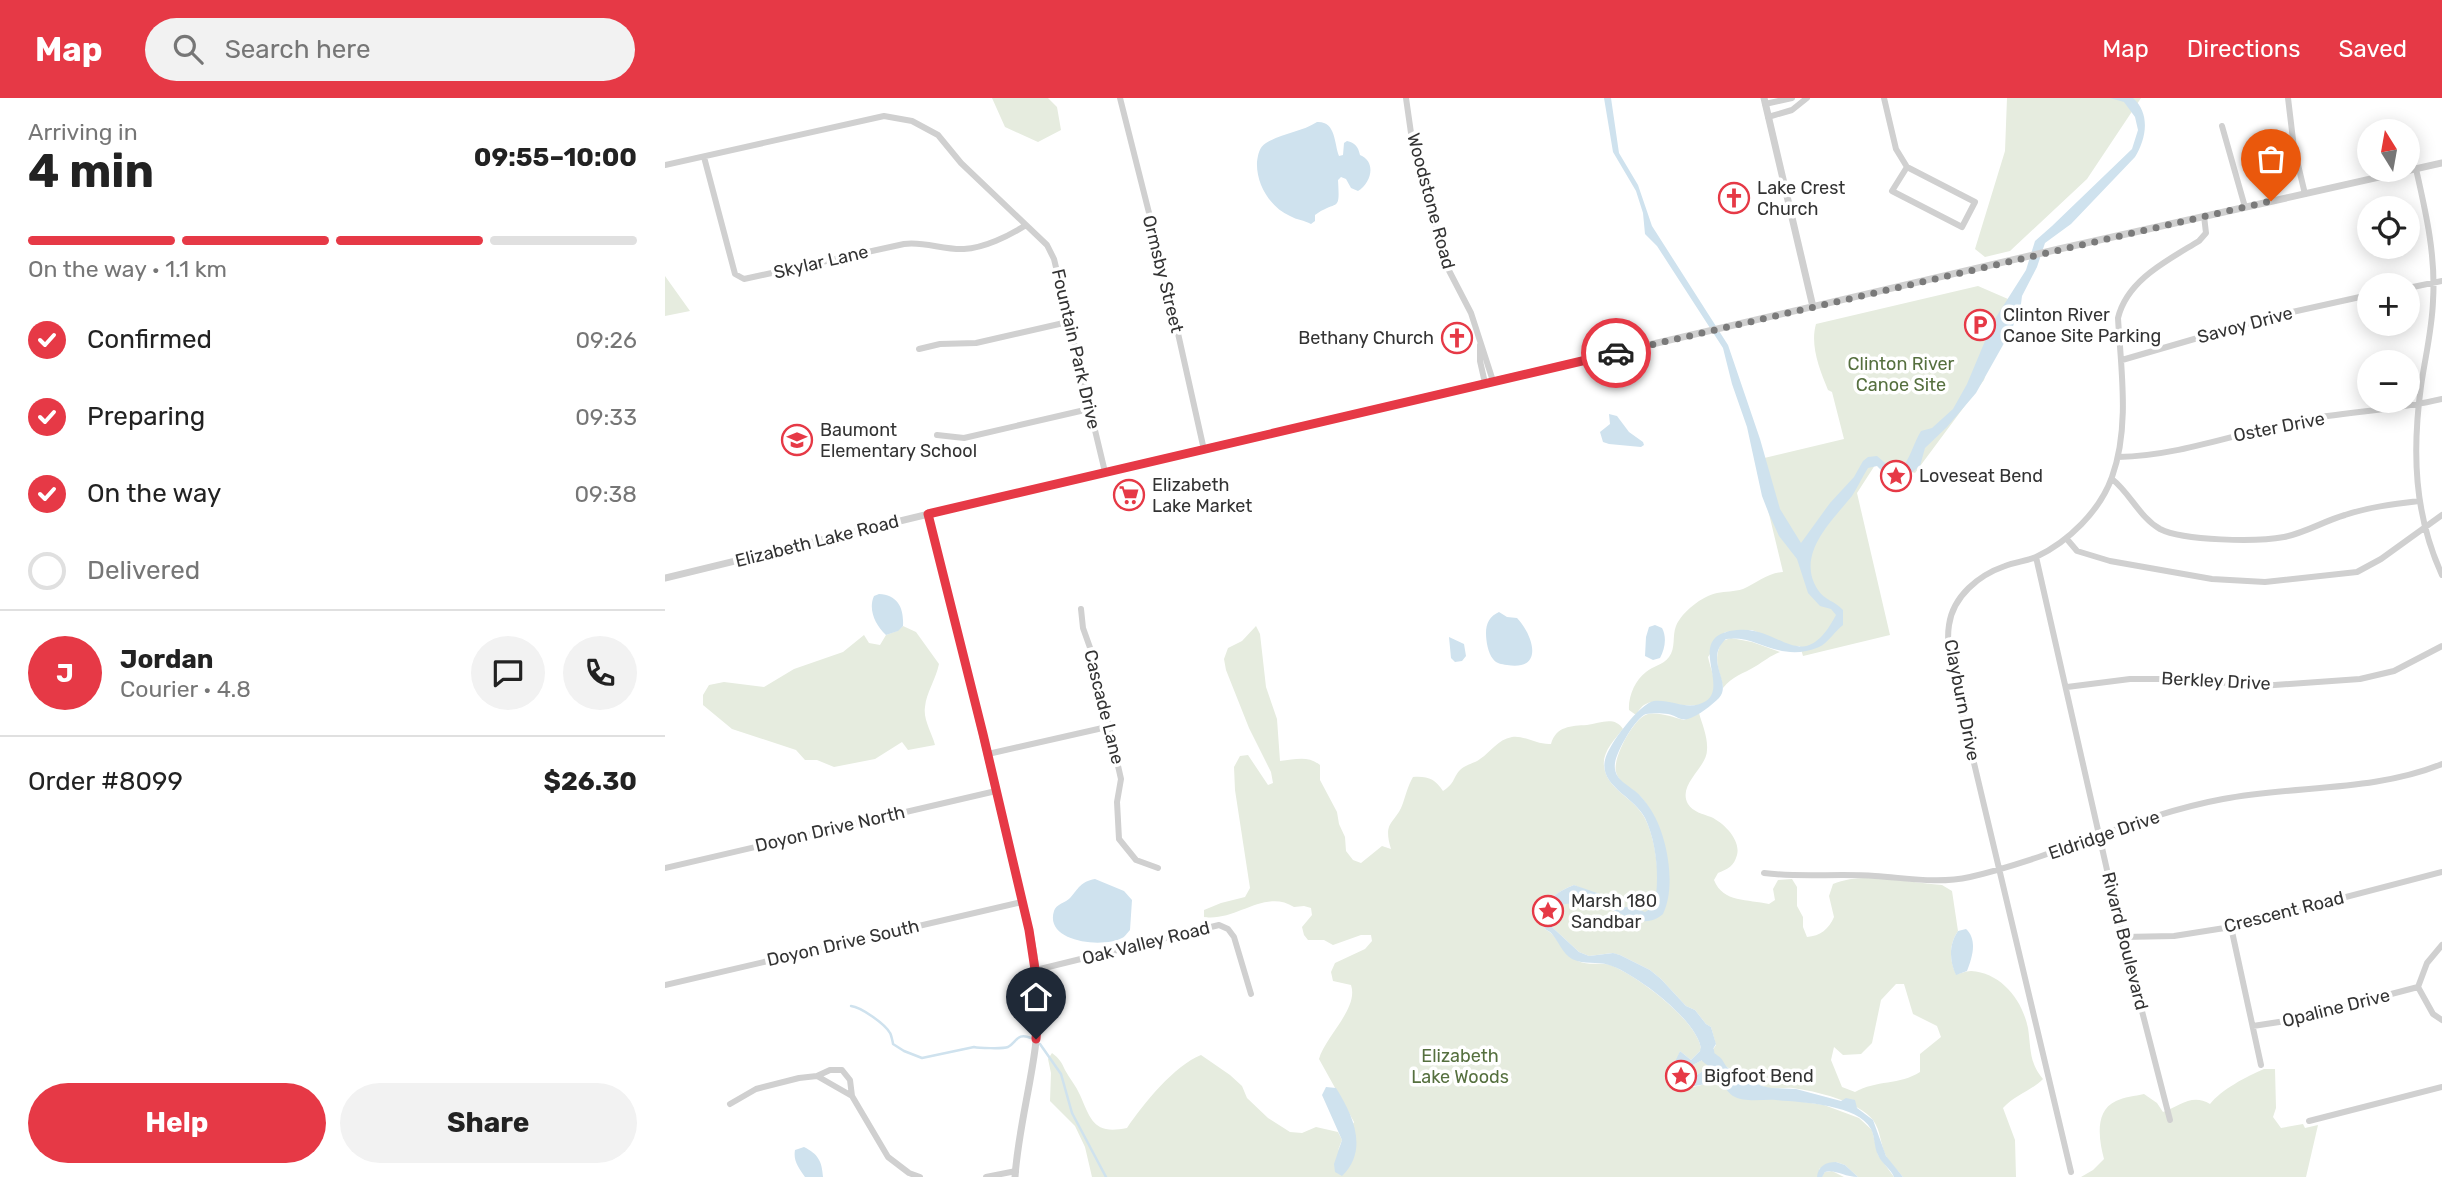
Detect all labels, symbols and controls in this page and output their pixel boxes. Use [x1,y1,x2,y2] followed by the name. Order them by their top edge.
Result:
[145,18,635,81] search box
[35,30,103,69] text: Map
[169,30,207,68] icon: search
[225,34,370,65] text: Search here
[2102,35,2149,63] text: Map
[2187,35,2300,63] text: Directions
[2338,35,2407,63] text: Saved
[28,118,138,146] text: Arriving in
[2357,119,2420,182] north arrow
[2357,119,2420,413] map controls
[2241,129,2301,201] pin
[1402,131,1460,271] street label: Woodstone Road
[2252,140,2290,178] icon: bag
[474,142,637,173] text: 09:55–10:00
[28,144,154,199] text: 4 min
[1757,177,1845,220] place label: Lake Crest Church
[1717,181,1751,215] church icon: Lake Crest Church
[2357,196,2420,259] button: locate
[1138,213,1188,335] street label: Ormsby Street
[771,240,871,284] street label: Skylar Lane
[28,255,227,283] text: On the way · 1.1 km
[1047,267,1105,431] street label: Fountain Park Drive
[2357,273,2420,336] button: +
[2195,302,2295,348] street label: Savoy Drive
[2003,304,2161,347] place label: Clinton River Canoe Site Parking
[1963,308,1997,342] parking icon: Clinton River Canoe Site Parking
[1581,318,1651,388] courier
[28,321,66,359] icon: check
[1440,321,1474,355] church icon: Bethany Church
[87,324,212,355] text: Confirmed
[575,326,637,354] text: 09:26
[1298,327,1434,349] place label: Bethany Church
[1597,334,1635,372] icon: car
[2357,350,2420,413] button: −
[1848,353,1955,396] park label: Clinton River Canoe Site
[28,398,66,436] icon: check
[87,401,205,432] text: Preparing
[575,403,637,431] text: 09:33
[2231,407,2327,447] street label: Oster Drive
[820,419,977,462] place label: Baumont Elementary School
[780,423,814,457] school or university icon: Baumont Elementary School
[1879,459,1913,493] place icon: Loveseat Bend
[1919,465,2043,487] place label: Loveseat Bend
[1152,474,1252,517] place label: Elizabeth Lake Market
[28,475,66,513] icon: check
[87,478,221,509] text: On the way
[1112,478,1146,512] supermarket icon: Elizabeth Lake Market
[574,480,637,508] text: 09:38
[733,510,901,572] street label: Elizabeth Lake Road
[87,555,200,586] text: Delivered
[471,636,545,710] button: chat
[563,636,637,710] button: phone
[1939,638,1985,762] street label: Clayburn Drive
[120,644,213,675] text: Jordan
[1079,647,1129,767] street label: Cascade Lane
[56,658,74,689] text: J
[2161,667,2271,695] street label: Berkley Drive
[120,675,251,703] text: Courier · 4.8
[28,766,183,797] text: Order #8099
[544,766,637,797] text: $26.30
[753,801,907,857] street label: Doyon Drive North
[2045,806,2163,864] street label: Eldridge Drive
[2097,870,2153,1012] street label: Rivard Boulevard
[2222,886,2346,938] street label: Crescent Road
[1571,890,1657,933] place label: Marsh 180 Sandbar
[1531,894,1565,928] place icon: Marsh 180 Sandbar
[765,915,921,971] street label: Doyon Drive South
[1080,916,1212,970] street label: Oak Valley Road
[1006,967,1066,1039] pin
[1017,978,1055,1016] icon: home
[2280,984,2392,1032] street label: Opaline Drive
[1411,1045,1509,1088] park label: Elizabeth Lake Woods
[1664,1059,1698,1093] place icon: Bigfoot Bend
[1704,1065,1814,1087] place label: Bigfoot Bend
[28,1083,326,1163] button: Help
[340,1083,637,1163] button: Share

